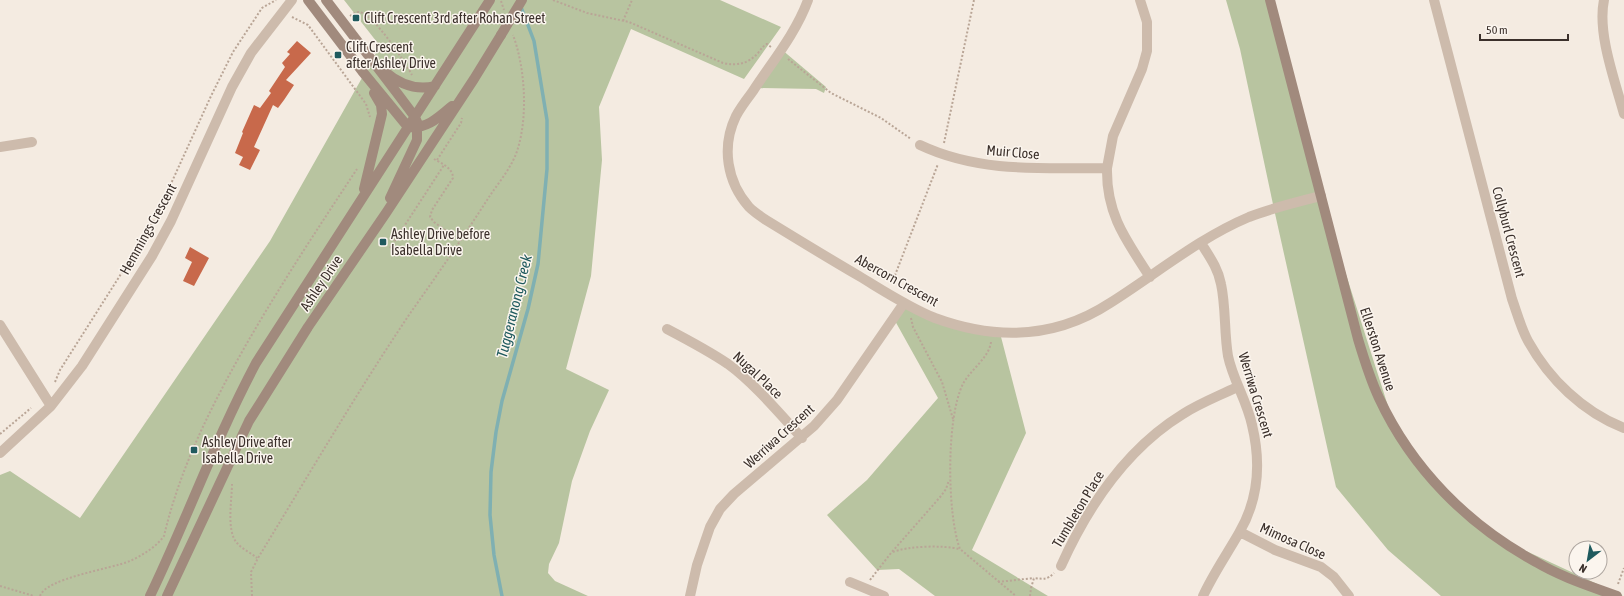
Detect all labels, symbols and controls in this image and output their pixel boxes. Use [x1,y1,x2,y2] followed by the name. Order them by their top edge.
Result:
[364,10,545,26] place label: Clift Crescent 3rd after Rohan Street
[351,13,361,23] marker: Clift Crescent 3rd after Rohan Street
[1480,16,1568,42] scale bar
[1486,23,1508,37] text: 50 m
[346,39,436,71] place label: Clift Crescent after Ashley Drive
[333,50,343,60] marker: Clift Crescent after Ashley Drive
[986,142,1040,162] street label: Muir Close
[116,181,180,277] street label: Hemmings Crescent
[1489,185,1529,279] street label: Collyburl Crescent
[391,226,490,258] place label: Ashley Drive before Isabella Drive
[378,237,388,247] marker: Ashley Drive before Isabella Drive
[853,251,941,309] street label: Abercorn Crescent
[297,252,345,314] street label: Ashley Drive
[493,252,535,359] water label: Tuggeranong Creek
[1357,305,1399,393] street label: Ellerston Avenue
[730,348,786,402] street label: Nugal Place
[1235,350,1277,440] street label: Werriwa Crescent
[741,401,817,471] street label: Werriwa Crescent
[202,434,293,466] place label: Ashley Drive after Isabella Drive
[189,445,199,455] marker: Ashley Drive after Isabella Drive
[1049,468,1107,550] street label: Tumbleton Place
[1258,519,1328,563] street label: Mimosa Close
[1568,540,1608,580] north arrow
[1577,562,1589,575] text: N

